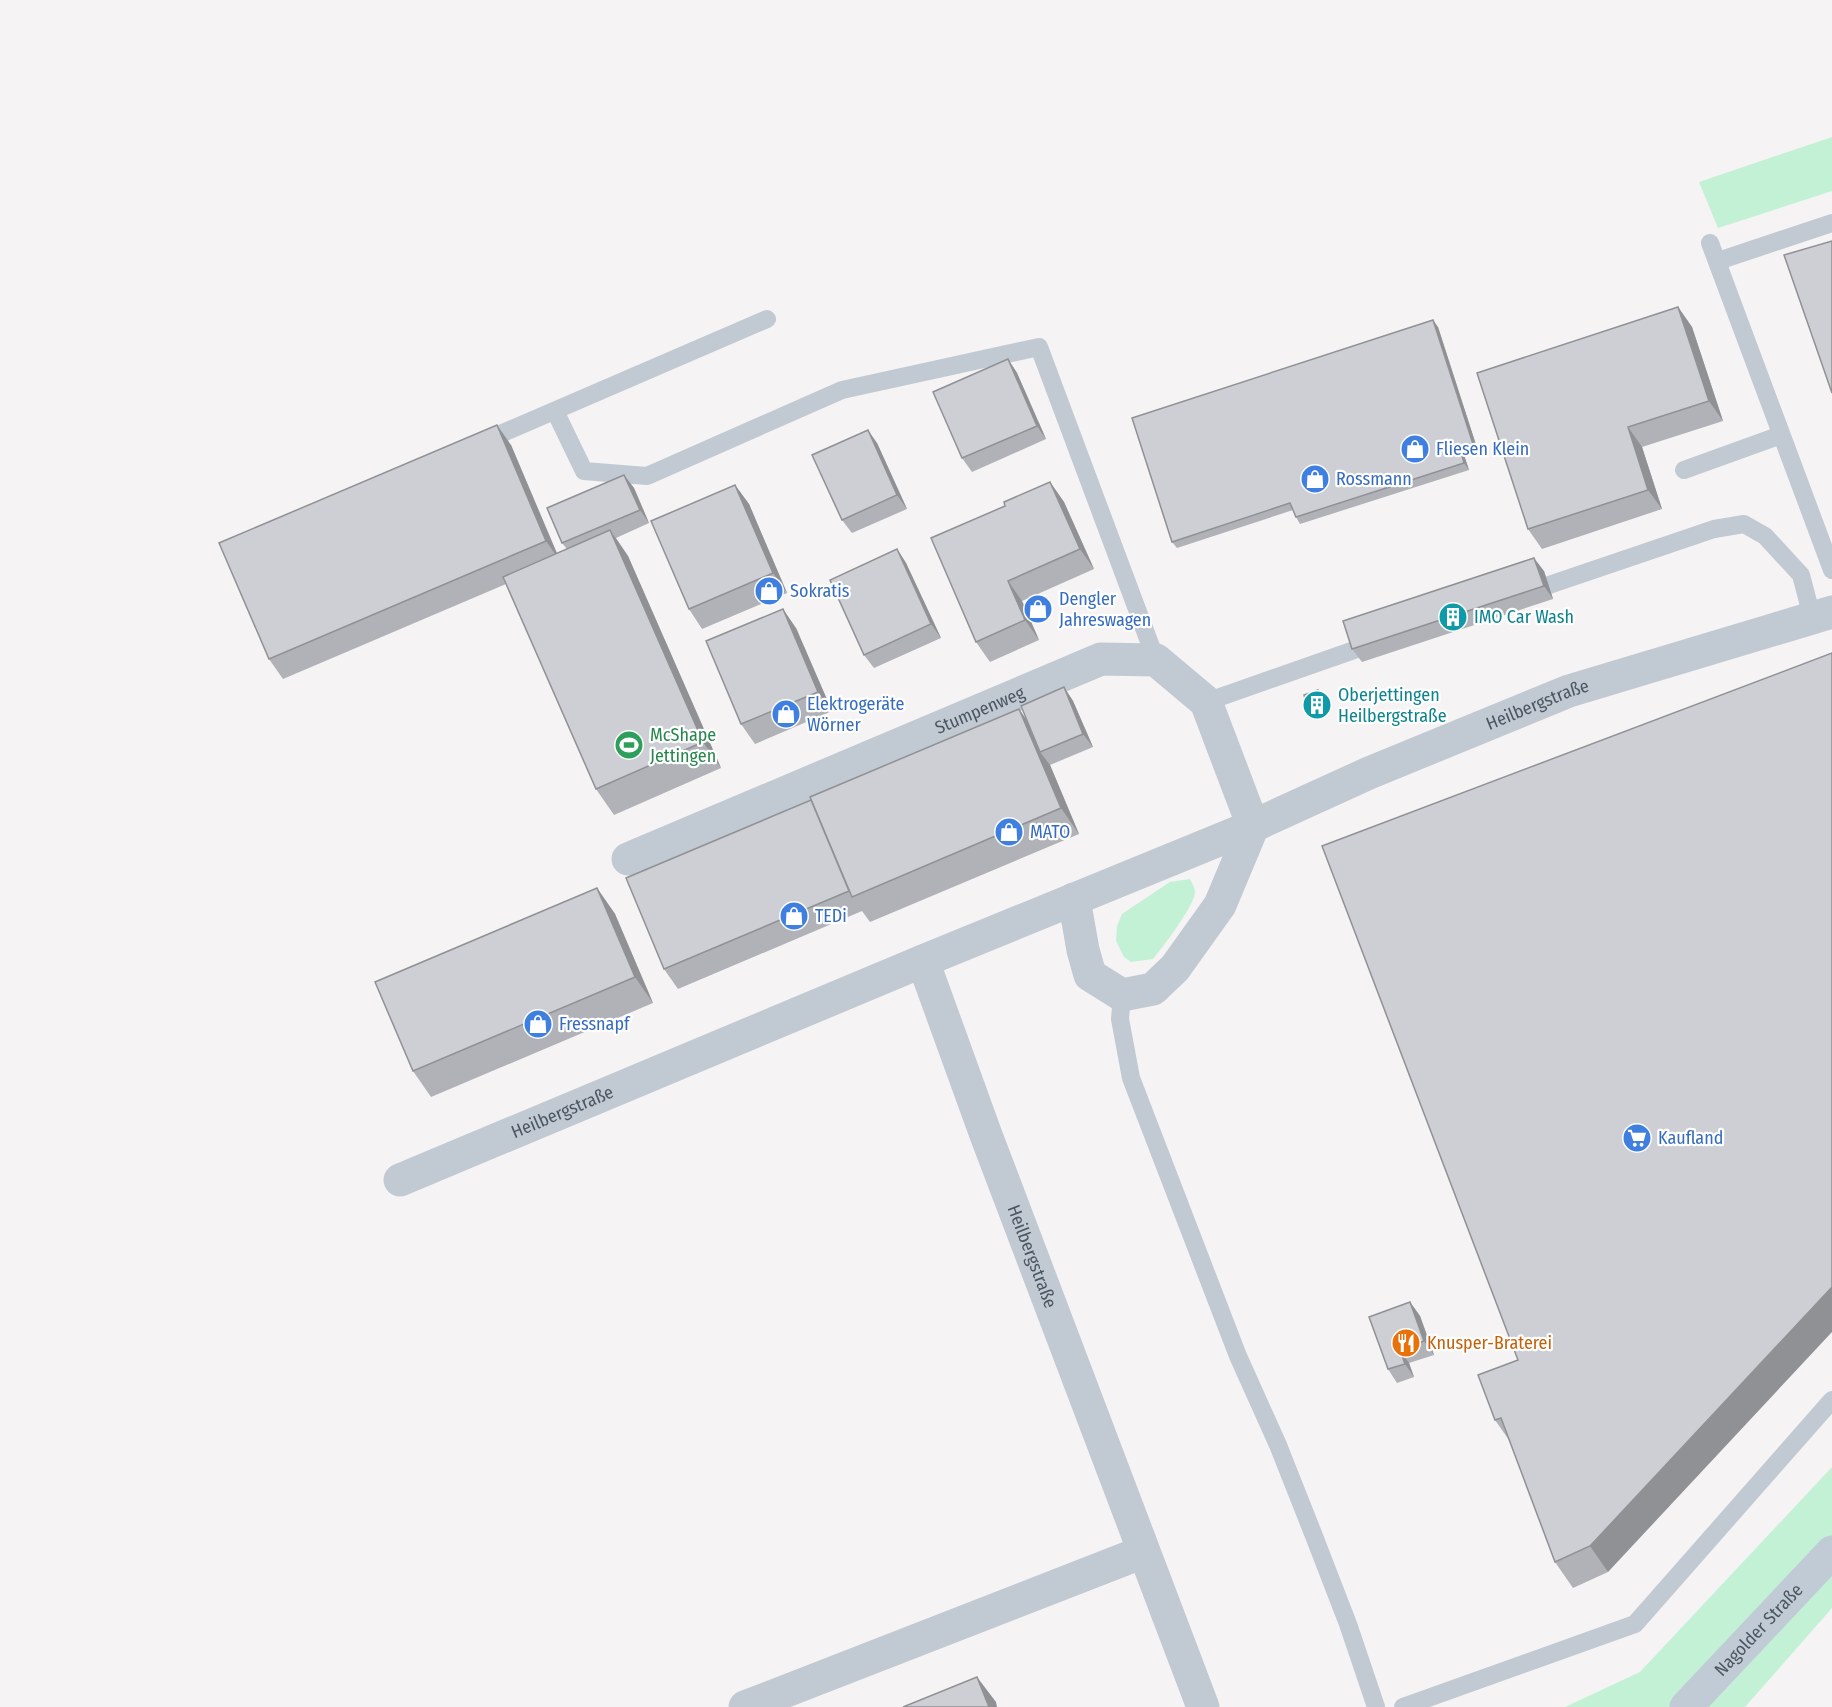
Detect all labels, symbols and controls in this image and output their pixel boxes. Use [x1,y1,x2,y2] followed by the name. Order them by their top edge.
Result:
[1399,433,1431,465] shop icon: Fliesen Klein
[1436,438,1529,460] place label: Fliesen Klein
[1299,463,1331,495] shop icon: Rossmann
[1336,468,1412,490] place label: Rossmann
[753,575,785,607] shop icon: Sokratis
[790,580,850,602] place label: Sokratis
[1059,588,1151,631] place label: Dengler Jahreswagen
[1022,593,1054,625] shop icon: Dengler Jahreswagen
[1437,601,1469,633] building icon: IMO Car Wash
[1474,606,1574,628] place label: IMO Car Wash
[1483,675,1592,735] street label: Heilbergstraße
[932,681,1028,739] street label: Stumpenweg
[1338,684,1447,727] place label: Oberjettingen Heilbergstraße
[1301,689,1333,721] building icon: Oberjettingen Heilbergstraße
[807,693,905,736] place label: Elektrogeräte Wörner
[770,698,802,730] shop icon: Elektrogeräte Wörner
[650,724,716,767] place label: McShape Jettingen
[613,729,645,761] sports icon: McShape Jettingen
[993,816,1025,848] shop icon: MATO
[1030,821,1070,843] place label: MATO
[778,900,810,932] shop icon: TEDi
[815,905,847,927] place label: TEDi
[522,1008,554,1040] shop icon: Fressnapf
[559,1013,631,1035] place label: Fressnapf
[508,1081,617,1143] street label: Heilbergstraße
[1621,1122,1653,1154] supermarket icon: Kaufland
[1658,1127,1723,1149] place label: Kaufland
[1003,1202,1062,1311] street label: Heilbergstraße
[1390,1327,1422,1359] restaurant icon: Knusper-Braterei
[1427,1332,1552,1354] place label: Knusper-Braterei
[1710,1579,1808,1681] street label: Nagolder Straße

